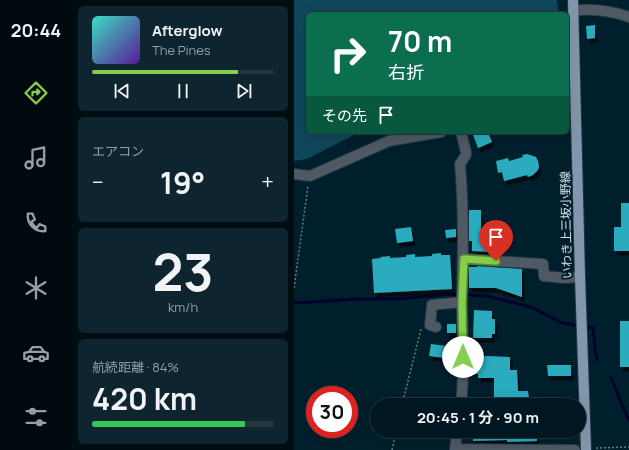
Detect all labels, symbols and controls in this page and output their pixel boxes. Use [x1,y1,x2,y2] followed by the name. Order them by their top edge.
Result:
[11,18,61,42] text: 20:44
[152,20,223,41] text: Afterglow
[388,22,452,60] text: 70 m
[322,28,374,80] icon: right
[152,41,211,59] text: The Pines
[388,60,424,84] text: 右折
[22,79,50,107] icon: directions
[111,80,133,102] icon: previous
[172,80,194,102] icon: pause
[233,80,255,102] icon: next
[375,104,397,126] icon: arrive
[322,105,367,126] text: その先
[92,142,144,160] text: エアコン
[22,144,50,172] icon: music
[160,162,205,203] text: 19°
[92,167,104,197] text: −
[261,167,274,197] text: +
[557,171,575,279] street label: いわき上三坂小野線
[22,209,50,237] icon: phone
[479,220,513,261] pin
[485,226,507,248] icon: arrive
[152,236,214,307] text: 23
[22,274,50,302] icon: climate
[168,298,198,316] text: km/h
[442,336,484,378] position arrow
[22,339,50,367] icon: car
[92,358,179,376] text: 航続距離 · 84%
[92,378,197,419] text: 420 km
[306,386,358,438] speed limit sign: 30
[22,403,50,431] icon: filters
[417,407,539,428] text: 20:45 · 1 分 · 90 m

